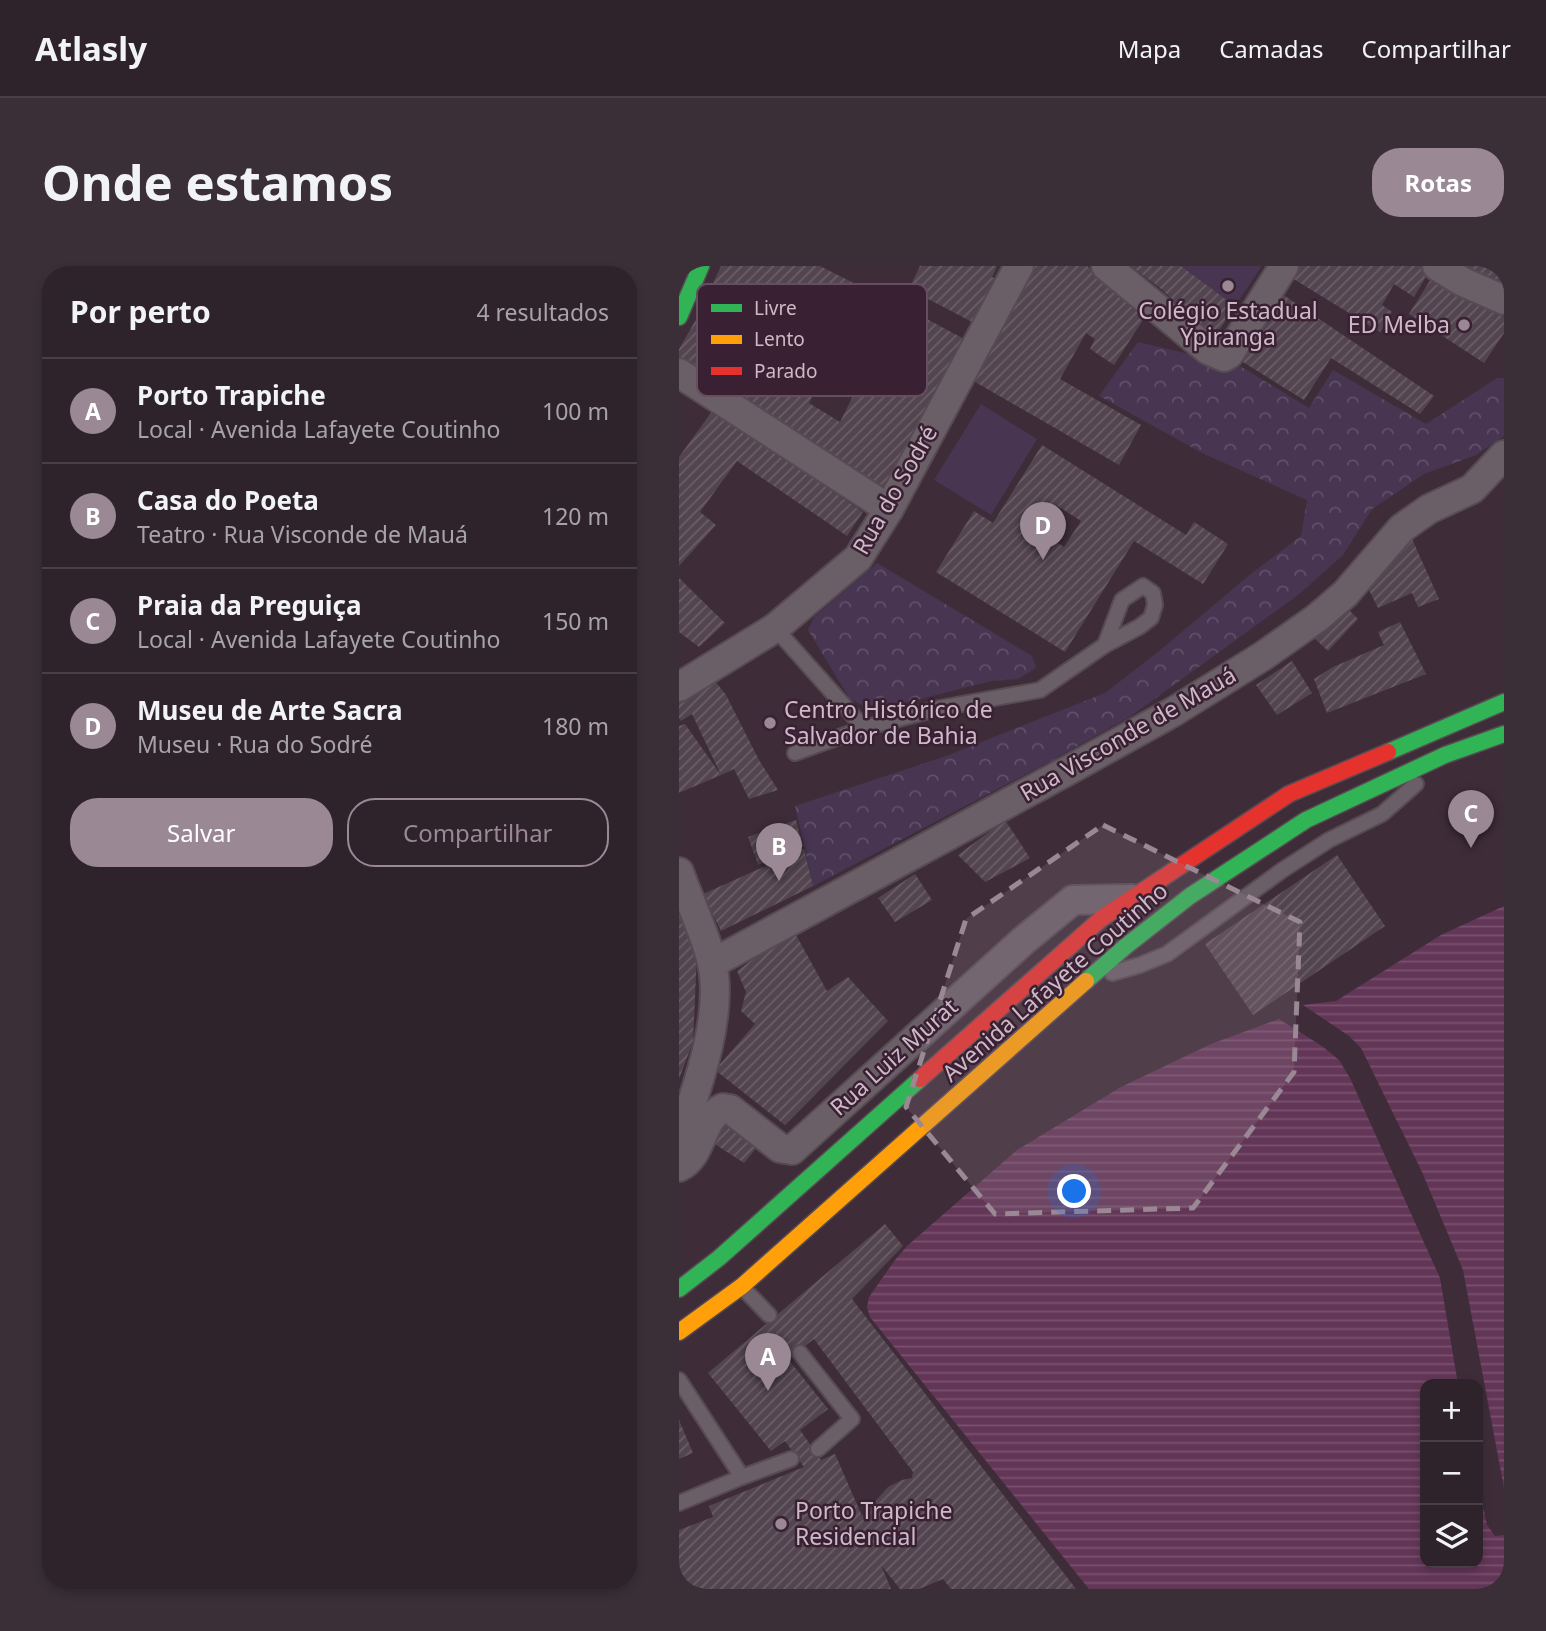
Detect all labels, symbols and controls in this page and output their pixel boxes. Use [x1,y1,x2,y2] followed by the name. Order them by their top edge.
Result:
[35,26,147,71] text: Atlasly
[1118,32,1181,65] text: Mapa
[1219,32,1323,65] text: Camadas
[1361,32,1511,65] text: Compartilhar
[1372,148,1504,217] button: Rotas
[42,149,393,215] text: Onde estamos
[1220,278,1236,294] marker: Colégio Estadual Ypiranga
[697,284,927,396] legend
[70,291,211,332] text: Por perto
[1138,294,1318,352] place label: Colégio Estadual Ypiranga
[754,295,797,321] text: Livre
[476,296,609,328] text: 4 resultados
[1348,308,1450,340] place label: ED Melba
[1456,317,1472,333] marker: ED Melba
[754,326,805,352] text: Lento
[754,358,817,384] text: Parado
[137,377,326,413] text: Porto Trapiche
[85,395,101,427] text: A
[542,395,609,427] text: 100 m
[137,413,500,445] text: Local · Avenida Lafayete Coutinho
[844,419,944,560] street label: Rua do Sodré
[137,482,319,518] text: Casa do Poeta
[85,500,101,532] text: B
[542,500,609,532] text: 120 m
[1020,502,1066,560] pin: D
[137,518,468,550] text: Teatro · Rua Visconde de Mauá
[137,587,362,623] text: Praia da Preguiça
[86,605,100,637] text: C
[542,605,609,637] text: 150 m
[137,623,500,655] text: Local · Avenida Lafayete Coutinho
[1014,658,1241,808] street label: Rua Visconde de Mauá
[137,692,403,728] text: Museu de Arte Sacra
[784,693,993,751] place label: Centro Histórico de Salvador de Bahia
[85,710,101,742] text: D
[542,710,609,742] text: 180 m
[762,715,778,731] marker: Centro Histórico de Salvador de Bahia
[137,728,373,760] text: Museu · Rua do Sodré
[1448,790,1494,848] pin: C
[70,798,333,867] button: Salvar
[347,798,609,867] button: Compartilhar
[756,823,802,881] pin: B
[935,874,1174,1088] street label: Avenida Lafayete Coutinho
[823,990,964,1122] street label: Rua Luiz Murat
[1057,1174,1091,1208] your location
[745,1333,791,1391] pin: A
[1420,1379,1483,1568] map controls
[1420,1379,1483,1442] button: +
[1420,1442,1483,1505] button: −
[795,1494,952,1552] place label: Porto Trapiche Residencial
[1420,1505,1483,1568] button: layers
[773,1516,789,1532] marker: Porto Trapiche Residencial

